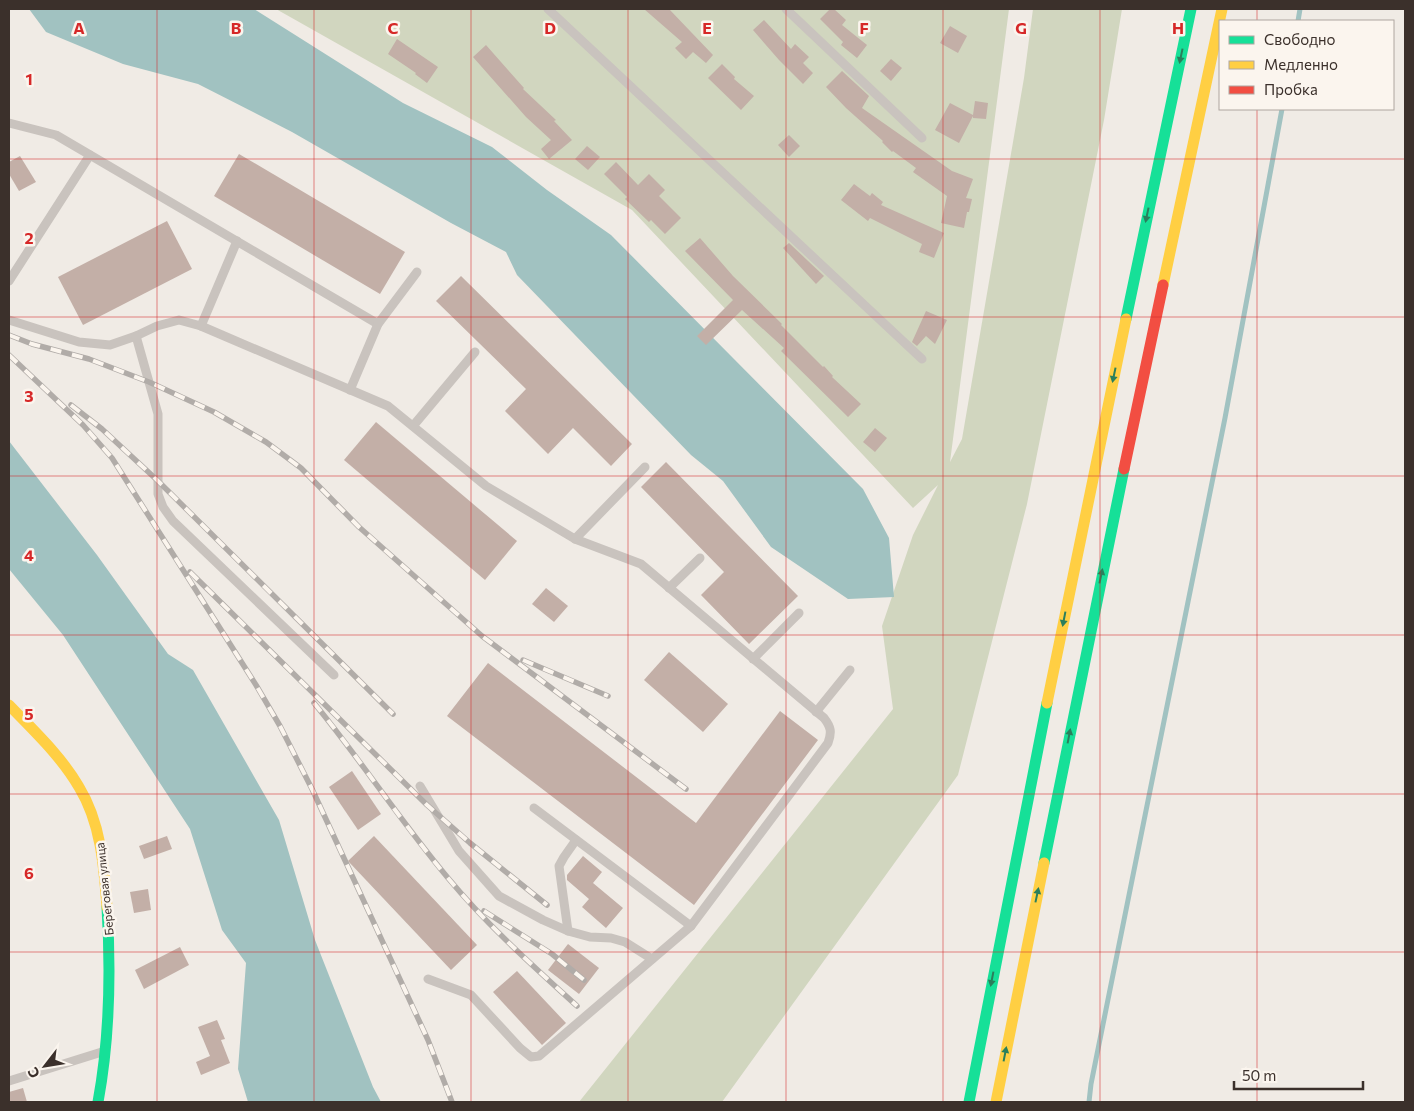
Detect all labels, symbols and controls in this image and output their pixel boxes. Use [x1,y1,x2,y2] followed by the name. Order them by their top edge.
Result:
[73,18,85,37] text: A
[231,18,242,37] text: B
[388,18,399,37] text: C
[544,18,556,37] text: D
[702,18,712,37] text: E
[859,18,869,37] text: F
[1015,18,1027,37] text: G
[1172,18,1184,37] text: H
[1219,20,1394,110] legend
[1264,30,1335,48] text: Свободно
[1177,49,1185,64] one-way arrow
[1264,55,1338,73] text: Медленно
[25,69,33,88] text: 1
[1264,80,1318,98] text: Пробка
[1143,208,1151,224] one-way arrow
[24,228,34,247] text: 2
[1110,367,1118,383] one-way arrow
[24,386,34,405] text: 3
[24,545,34,564] text: 4
[1097,569,1105,584] one-way arrow
[1060,612,1068,627] one-way arrow
[24,704,34,723] text: 5
[1066,727,1074,743] one-way arrow
[92,842,116,936] street label: Береговая улица
[24,863,34,882] text: 6
[1033,887,1041,903] one-way arrow
[988,971,996,987] one-way arrow
[20,1041,70,1091] north arrow
[1002,1046,1010,1062] one-way arrow
[1234,1058,1363,1090] scale bar
[24,1064,43,1081] text: С
[1242,1066,1276,1084] text: 50 m

